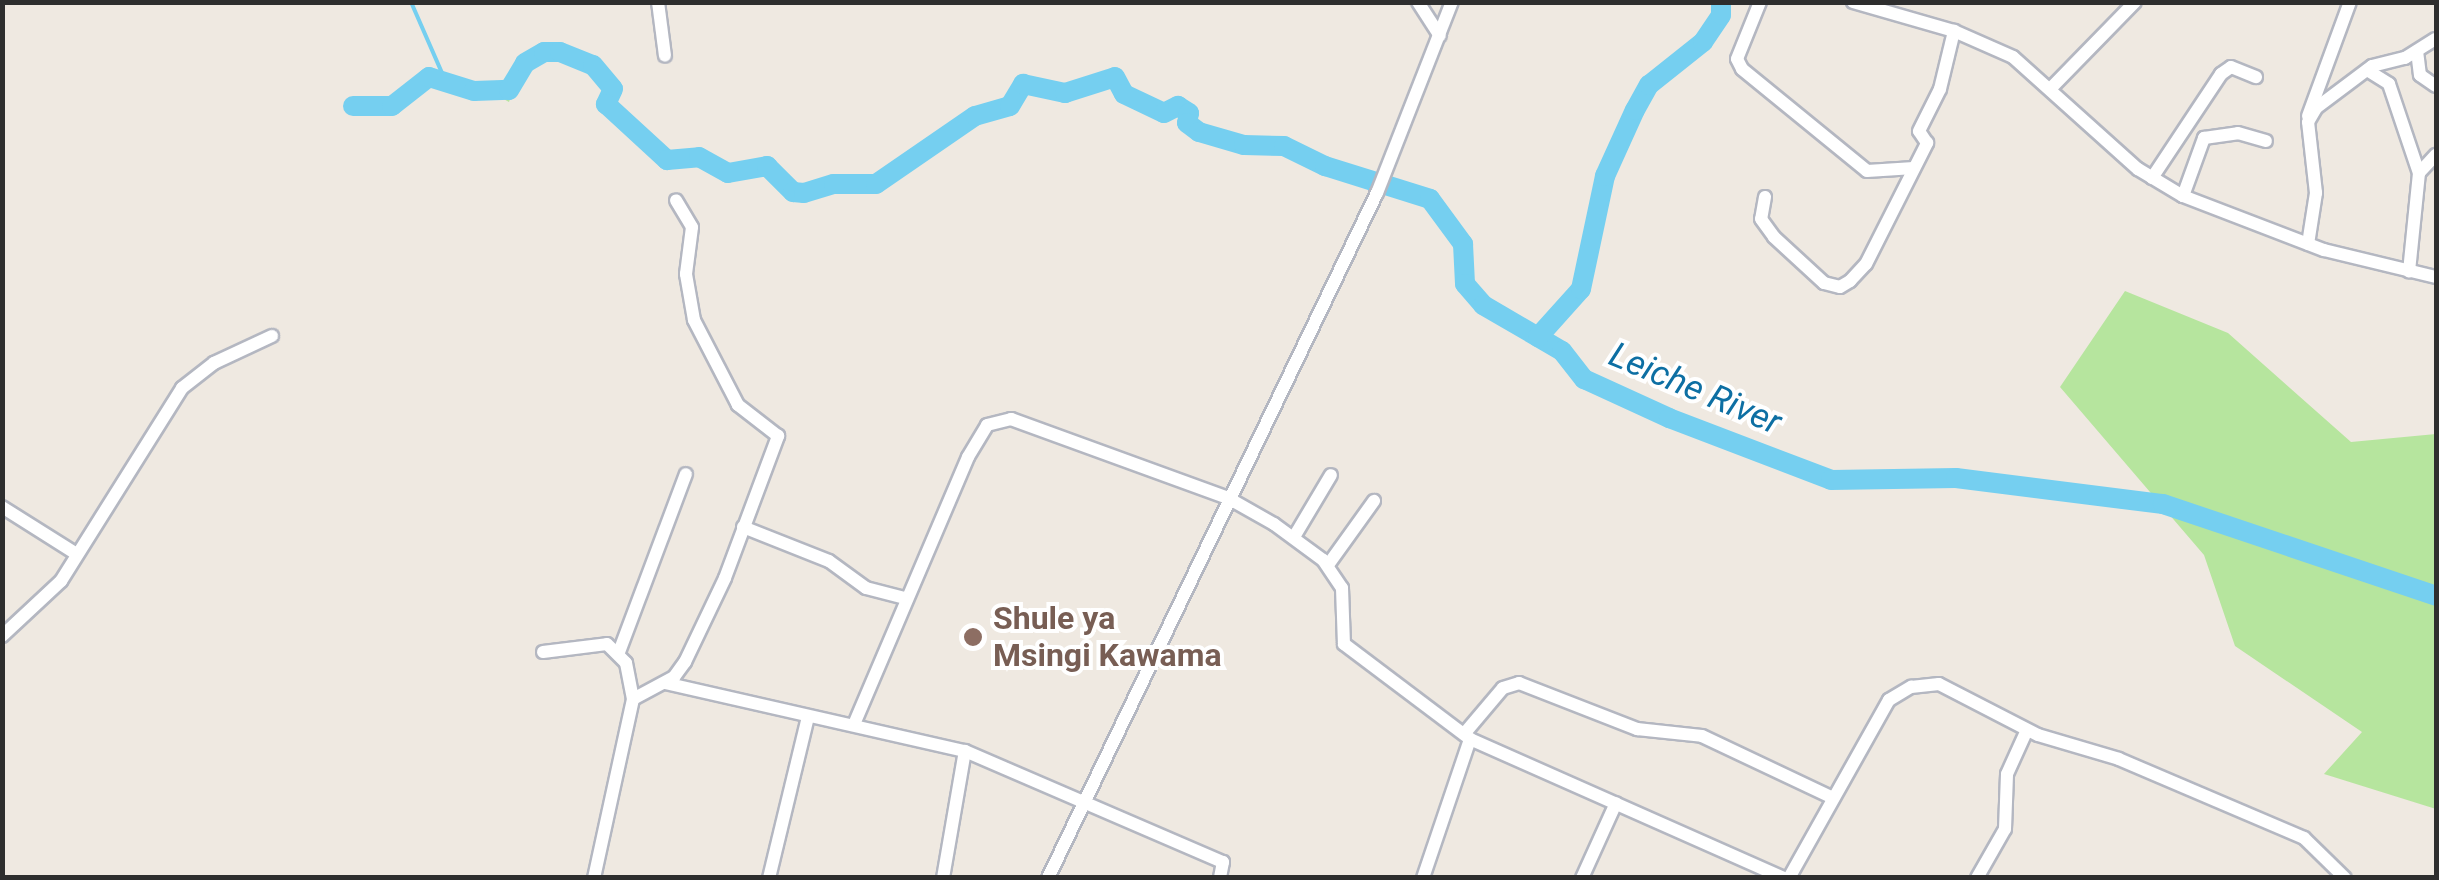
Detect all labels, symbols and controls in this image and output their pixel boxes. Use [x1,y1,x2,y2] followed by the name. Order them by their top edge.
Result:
[1603,334,1787,444] water label: Leiche River
[993,600,1222,675] place label: Shule ya Msingi Kawama
[962,626,984,648] marker: Shule ya Msingi Kawama

